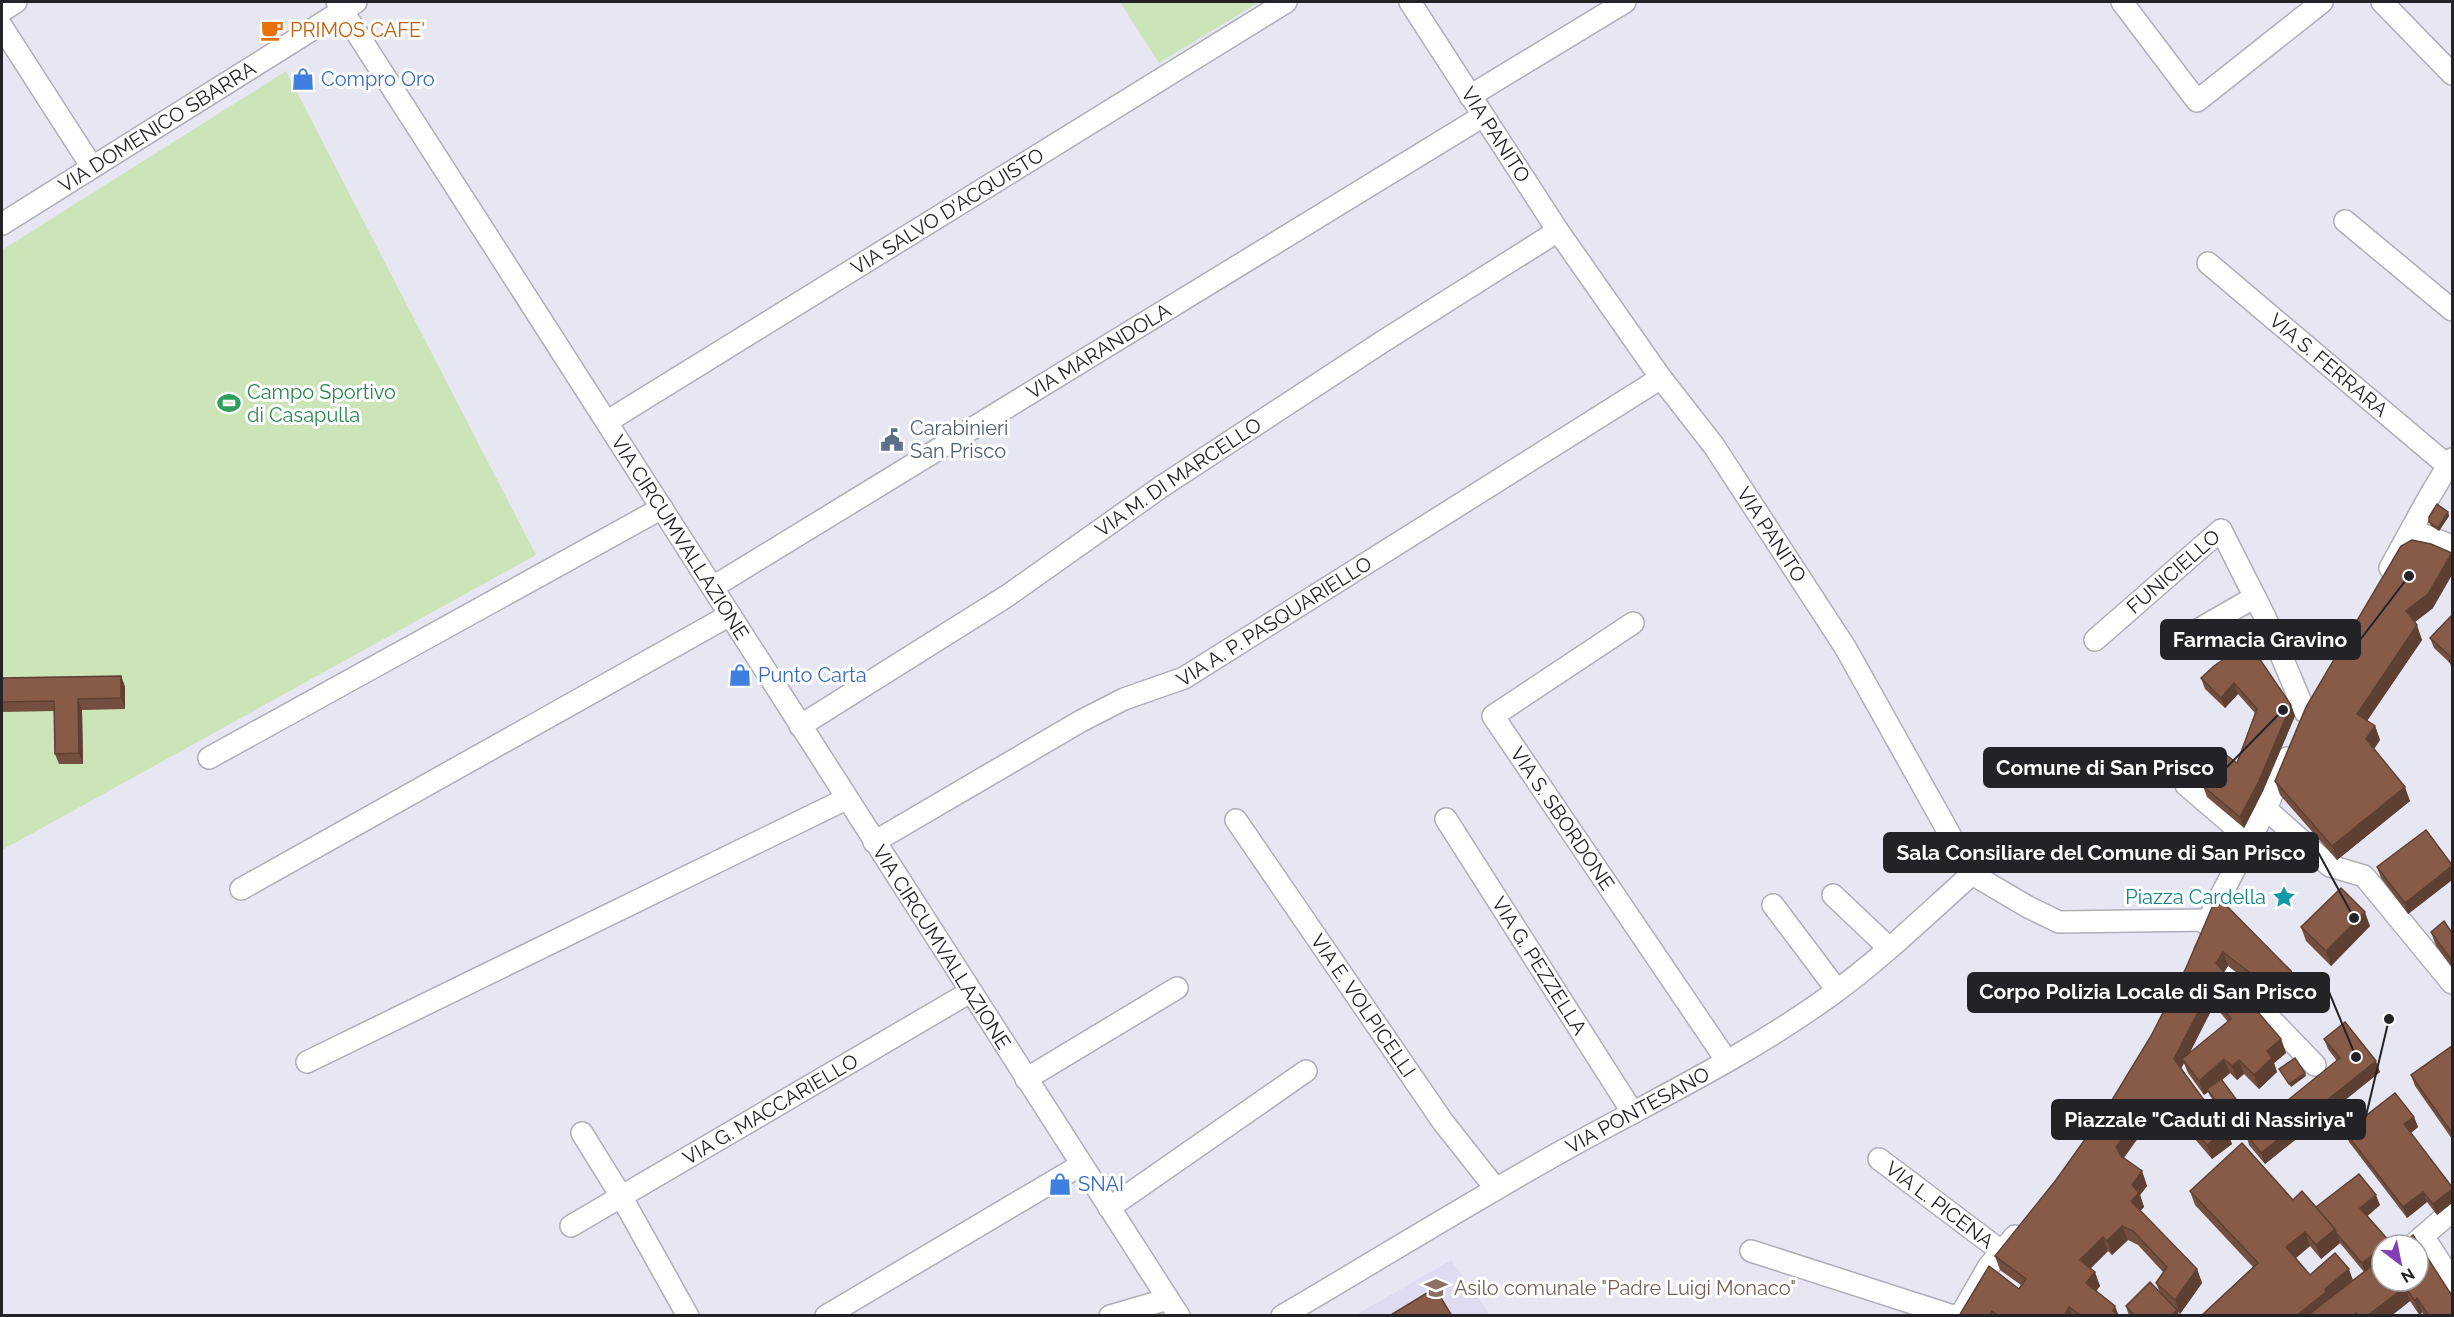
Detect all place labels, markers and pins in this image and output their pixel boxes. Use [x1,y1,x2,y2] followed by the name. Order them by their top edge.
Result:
[259,17,285,43] cafe icon: PRIMOS CAFE'
[290,18,425,42] place label: PRIMOS CAFE'
[290,66,316,92] shop icon: Compro Oro
[321,67,435,91] place label: Compro Oro
[247,380,396,427] place label: Campo Sportivo di Casapulla
[216,390,242,416] sports icon: Campo Sportivo di Casapulla
[910,416,1008,463] place label: Carabinieri San Prisco
[879,427,905,453] public building icon: Carabinieri San Prisco
[2161,620,2360,659] callout: Farmacia Gravino
[727,662,753,688] shop icon: Punto Carta
[758,663,867,687] place label: Punto Carta
[1984,748,2226,787] callout: Comune di San Prisco
[1884,833,2318,872] callout: Sala Consiliare del Comune di San Prisco
[2271,884,2297,910] place icon: Piazza Cardella
[2125,885,2266,909] place label: Piazza Cardella
[1968,973,2329,1012] callout: Corpo Polizia Locale di San Prisco
[2052,1100,2365,1139] callout: Piazzale "Caduti di Nassiriya"
[1047,1171,1073,1197] shop icon: SNAI
[1078,1172,1124,1196] place label: SNAI
[1423,1275,1449,1301] school or university icon: Asilo comunale "Padre Luigi Monaco"
[1454,1276,1796,1300] place label: Asilo comunale "Padre Luigi Monaco"

